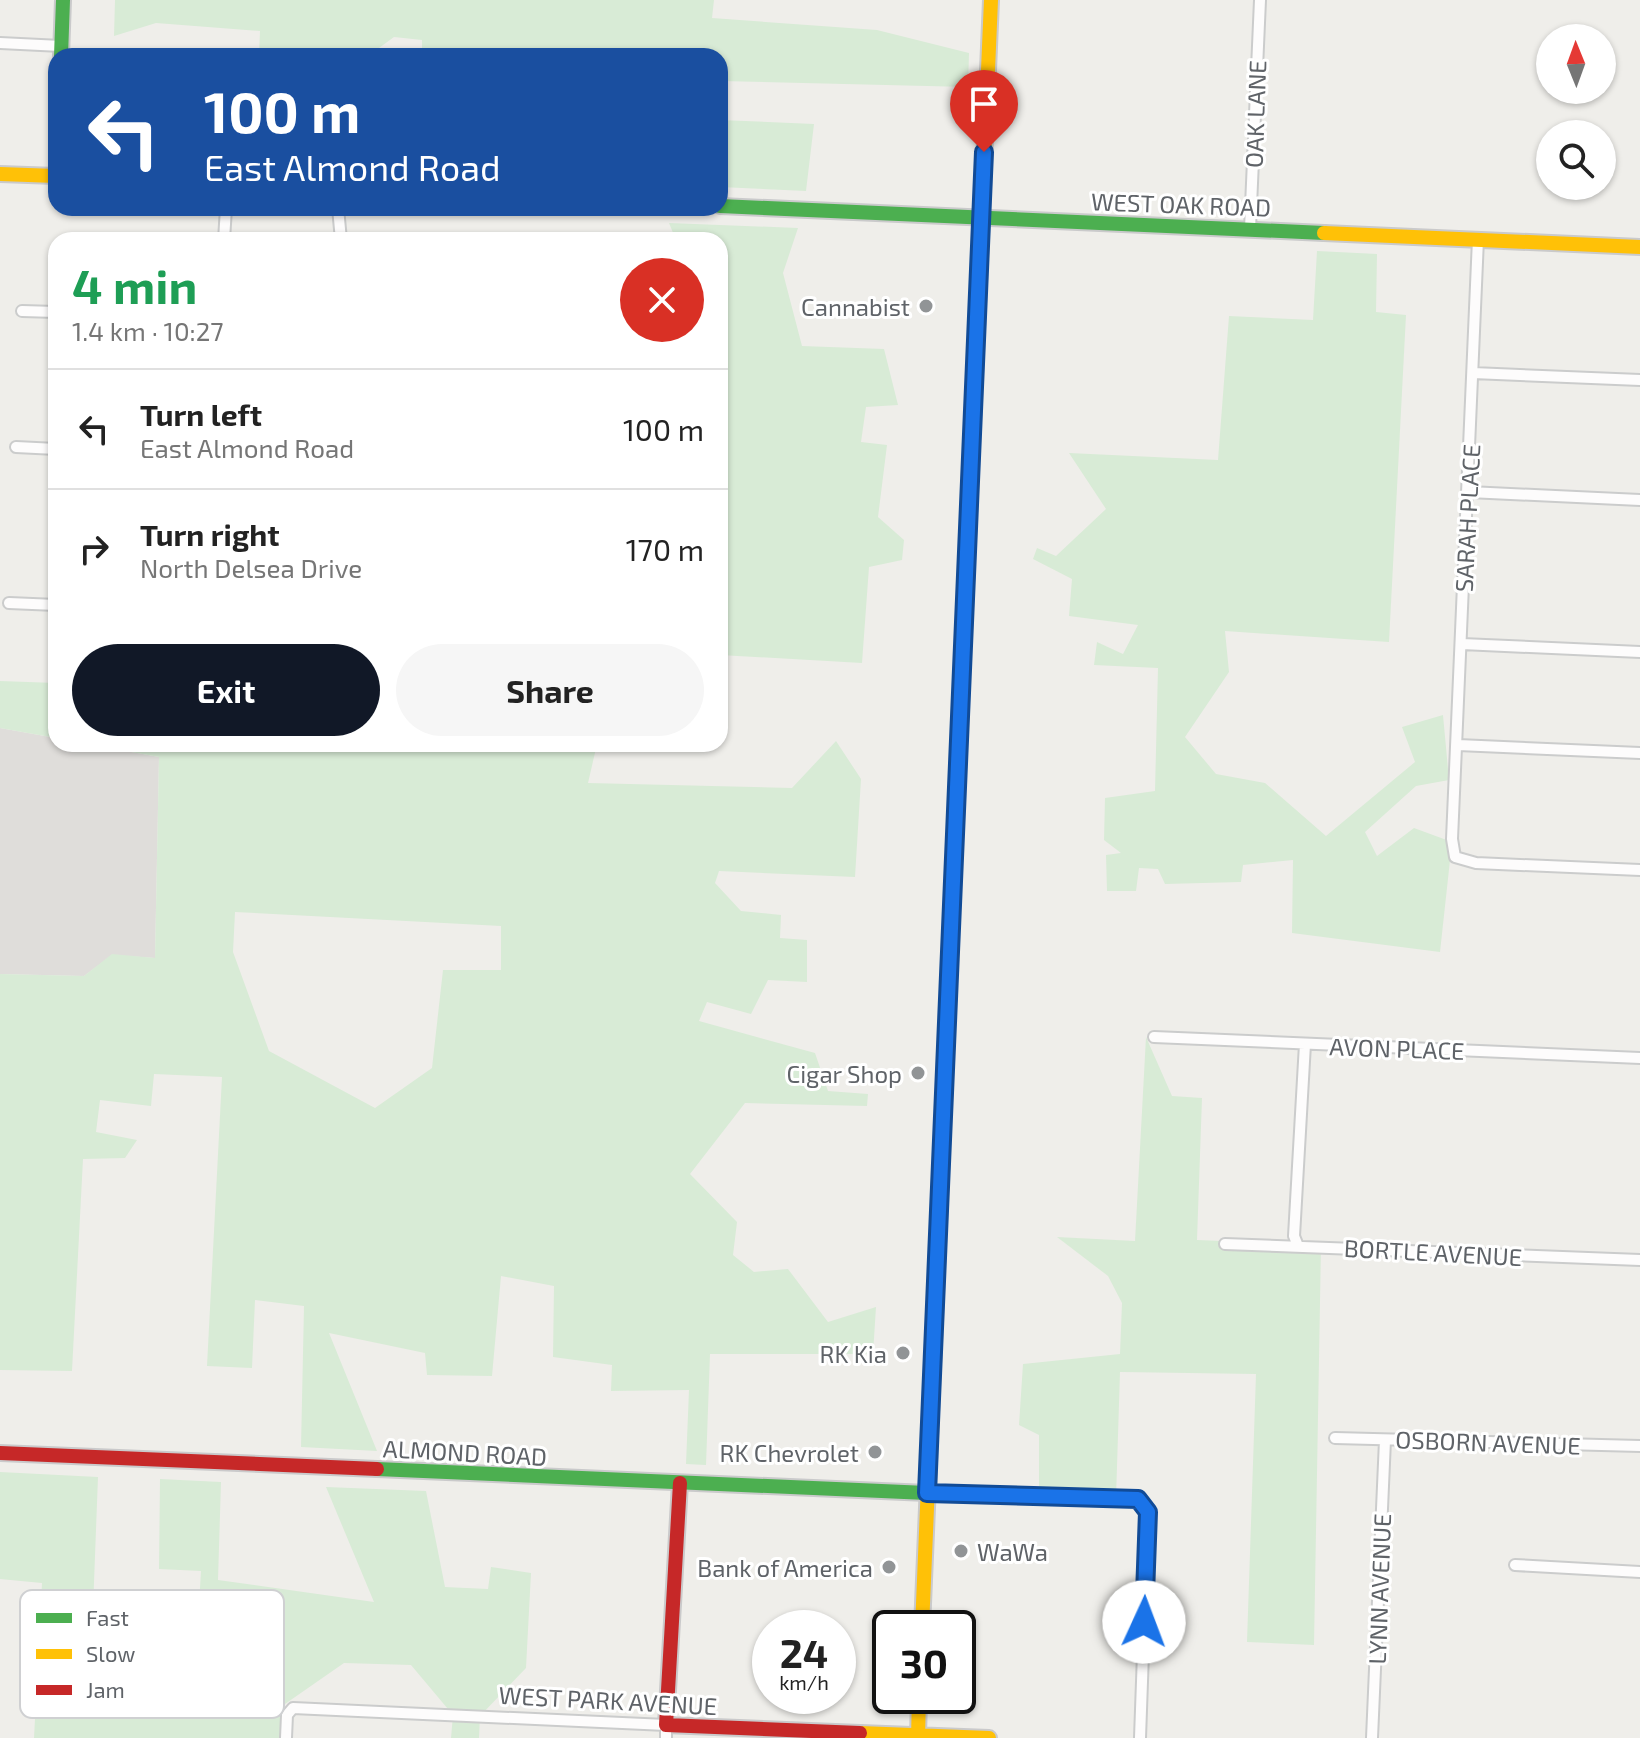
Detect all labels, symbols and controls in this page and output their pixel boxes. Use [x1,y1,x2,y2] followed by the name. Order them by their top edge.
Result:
[1536,24,1616,104] north arrow
[1536,24,1616,200] map controls
[1239,60,1271,168] street label: OAK LANE
[950,70,1018,152] pin
[204,77,360,144] text: 100 m
[72,80,176,184] icon: left
[962,82,1006,126] icon: arrive
[1536,120,1616,200] button: search
[204,145,501,188] text: East Almond Road
[1090,186,1272,222] street label: WEST OAK ROAD
[72,256,197,314] text: 4 min
[620,258,704,342] button: close
[801,292,910,321] place label: Cannabist
[917,297,935,315] marker: Cannabist
[72,315,224,346] text: 1.4 km · 10:27
[140,396,262,432] text: Turn left
[72,407,116,451] icon: left
[623,411,704,447] text: 100 m
[140,432,354,463] text: East Almond Road
[1449,443,1485,593] street label: SARAH PLACE
[140,516,280,552] text: Turn right
[72,527,116,571] icon: right
[626,531,704,567] text: 170 m
[140,552,362,583] text: North Delsea Drive
[72,644,380,736] button: Exit
[396,644,704,736] button: Share
[1329,1031,1465,1065] street label: AVON PLACE
[786,1059,902,1088] place label: Cigar Shop
[909,1064,927,1082] marker: Cigar Shop
[1343,1233,1523,1271] street label: BORTLE AVENUE
[820,1339,887,1368] place label: RK Kia
[894,1344,912,1362] marker: RK Kia
[1395,1424,1581,1460] street label: OSBORN AVENUE
[382,1433,548,1471] street label: ALMOND ROAD
[720,1438,859,1467] place label: RK Chevrolet
[866,1443,884,1461] marker: RK Chevrolet
[1362,1513,1396,1665] street label: LYNN AVENUE
[977,1537,1048,1566] place label: WaWa
[952,1542,970,1560] marker: WaWa
[697,1553,873,1582] place label: Bank of America
[880,1558,898,1576] marker: Bank of America
[1102,1580,1186,1664] position arrow
[20,1590,284,1718] legend
[86,1604,129,1630] text: Fast
[872,1610,976,1714] speed limit sign: 30
[780,1628,828,1676] text: 24
[86,1640,135,1666] text: Slow
[779,1670,829,1694] text: km/h
[86,1676,125,1702] text: Jam
[498,1680,718,1720] street label: WEST PARK AVENUE

